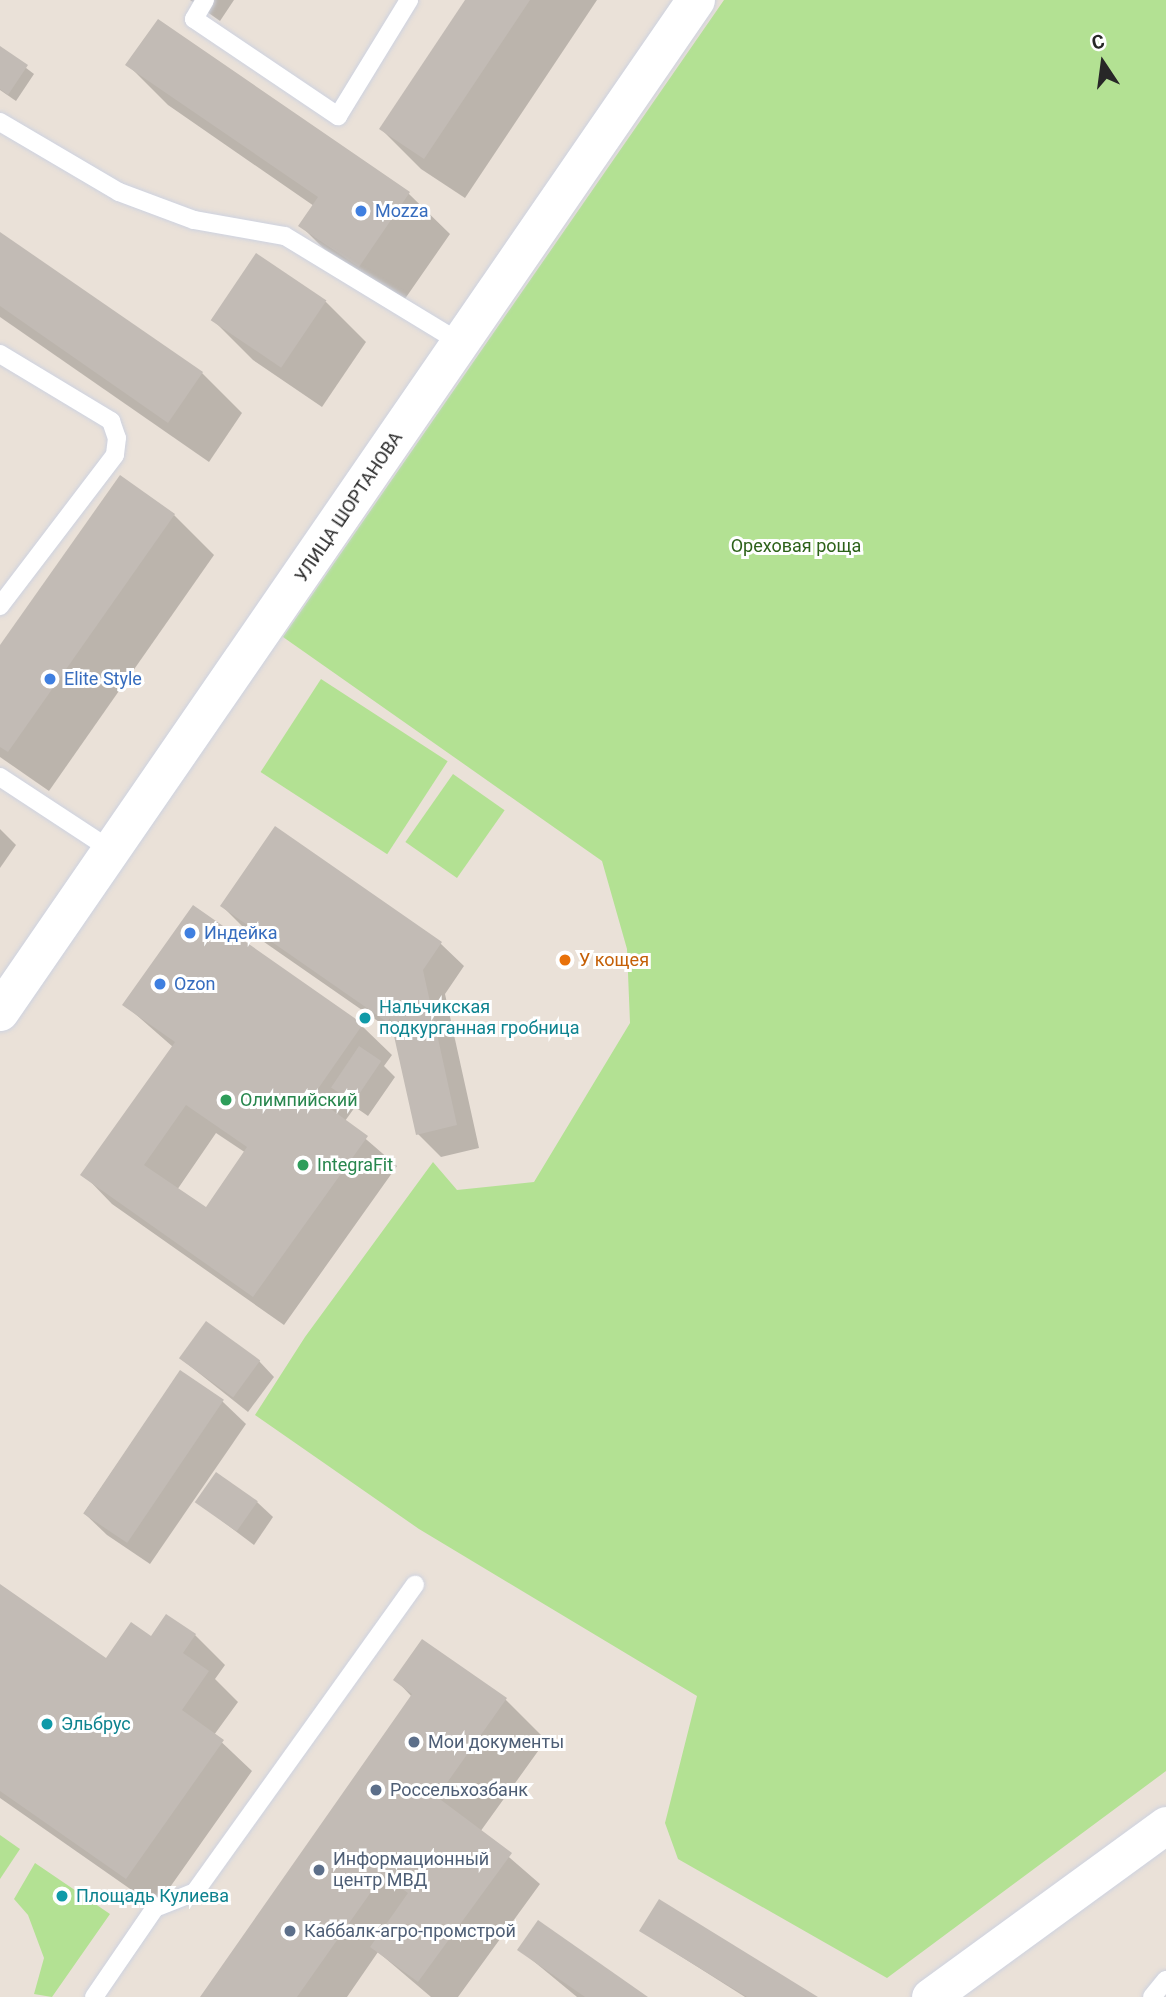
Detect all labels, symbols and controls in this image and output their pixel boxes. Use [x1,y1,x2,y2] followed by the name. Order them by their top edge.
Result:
[1068,28,1138,98] north arrow
[1090,29,1107,55] text: С
[375,200,428,222] place label: Mozza
[353,203,369,219] marker: Mozza
[291,428,407,586] street label: УЛИЦА ШОРТАНОВА
[731,535,861,557] park label: Ореховая роща
[64,668,142,690] place label: Elite Style
[42,671,58,687] marker: Elite Style
[204,922,278,944] place label: Индейка
[182,925,198,941] marker: Индейка
[579,949,649,971] place label: У кощея
[557,952,573,968] marker: У кощея
[174,973,215,995] place label: Ozon
[152,976,168,992] marker: Ozon
[379,997,579,1040] place label: Нальчикская подкурганная гробница
[357,1010,373,1026] marker: Нальчикская подкурганная гробница
[240,1089,358,1111] place label: Олимпийский
[218,1092,234,1108] marker: Олимпийский
[317,1154,393,1176] place label: IntegraFit
[295,1157,311,1173] marker: IntegraFit
[61,1713,131,1735] place label: Эльбрус
[39,1716,55,1732] marker: Эльбрус
[428,1731,564,1753] place label: Мои документы
[406,1734,422,1750] marker: Мои документы
[390,1779,528,1801] place label: Россельхозбанк
[368,1782,384,1798] marker: Россельхозбанк
[333,1849,489,1892] place label: Информационный центр МВД
[311,1862,327,1878] marker: Информационный центр МВД
[76,1885,229,1907] place label: Площадь Кулиева
[54,1888,70,1904] marker: Площадь Кулиева
[304,1920,516,1942] place label: Каббалк-агро-промстрой
[282,1923,298,1939] marker: Каббалк-агро-промстрой

